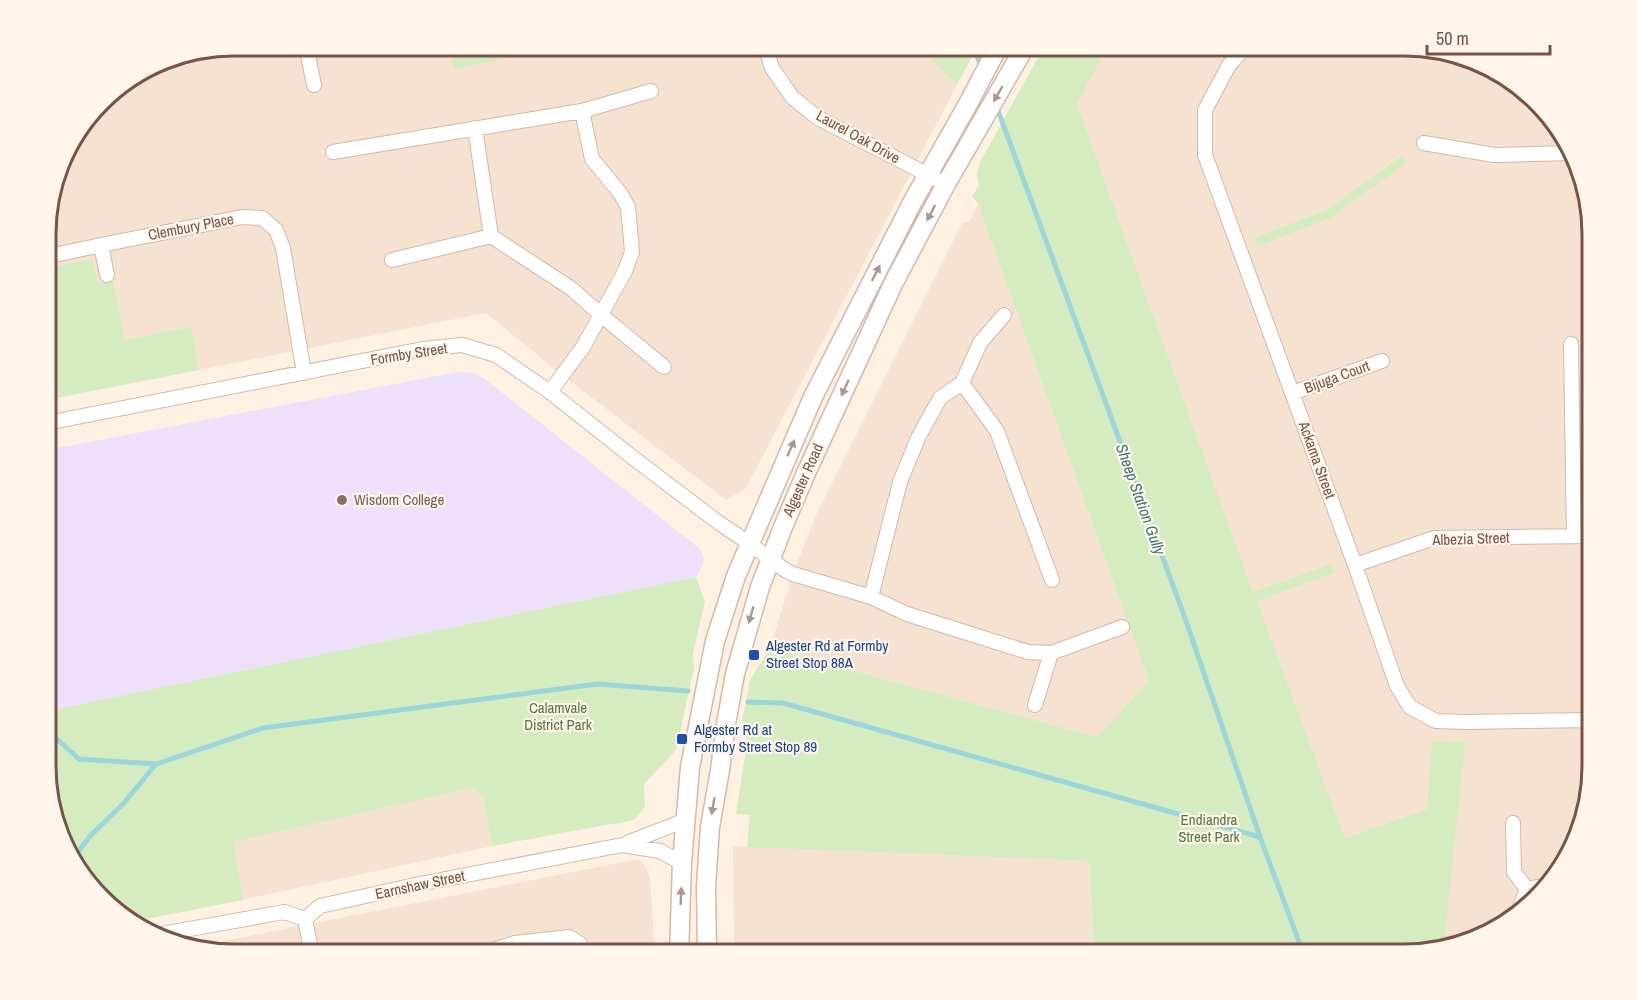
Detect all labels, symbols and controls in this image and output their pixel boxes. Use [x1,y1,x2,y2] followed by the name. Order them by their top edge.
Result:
[1427,18,1550,56] scale bar
[1436,26,1469,51] text: 50 m
[993,86,1004,102] one-way arrow
[812,105,904,168] street label: Laurel Oak Drive
[926,205,936,222] one-way arrow
[146,208,236,245] street label: Clembury Place
[871,265,881,282] one-way arrow
[369,337,449,370] street label: Formby Street
[1301,355,1373,398] street label: Bijuga Court
[841,379,850,396] one-way arrow
[1293,417,1341,502] street label: Ackama Street
[777,440,828,521] street label: Algester Road
[786,440,795,457] one-way arrow
[1111,440,1172,559] water label: Sheep Station Gully
[354,489,444,510] place label: Wisdom College
[335,493,349,507] marker: Wisdom College
[1431,527,1511,550] street label: Albezia Street
[746,606,755,624] one-way arrow
[765,635,889,673] place label: Algester Rd at Formby Street Stop 88A
[747,648,761,662] marker: Algester Rd at Formby Street Stop 88A
[524,697,593,735] park label: Calamvale District Park
[693,719,817,757] place label: Algester Rd at Formby Street Stop 89
[675,732,689,746] marker: Algester Rd at Formby Street Stop 89
[709,797,718,816] one-way arrow
[1178,809,1241,847] park label: Endiandra Street Park
[373,865,467,904] street label: Earnshaw Street
[676,887,686,906] one-way arrow

